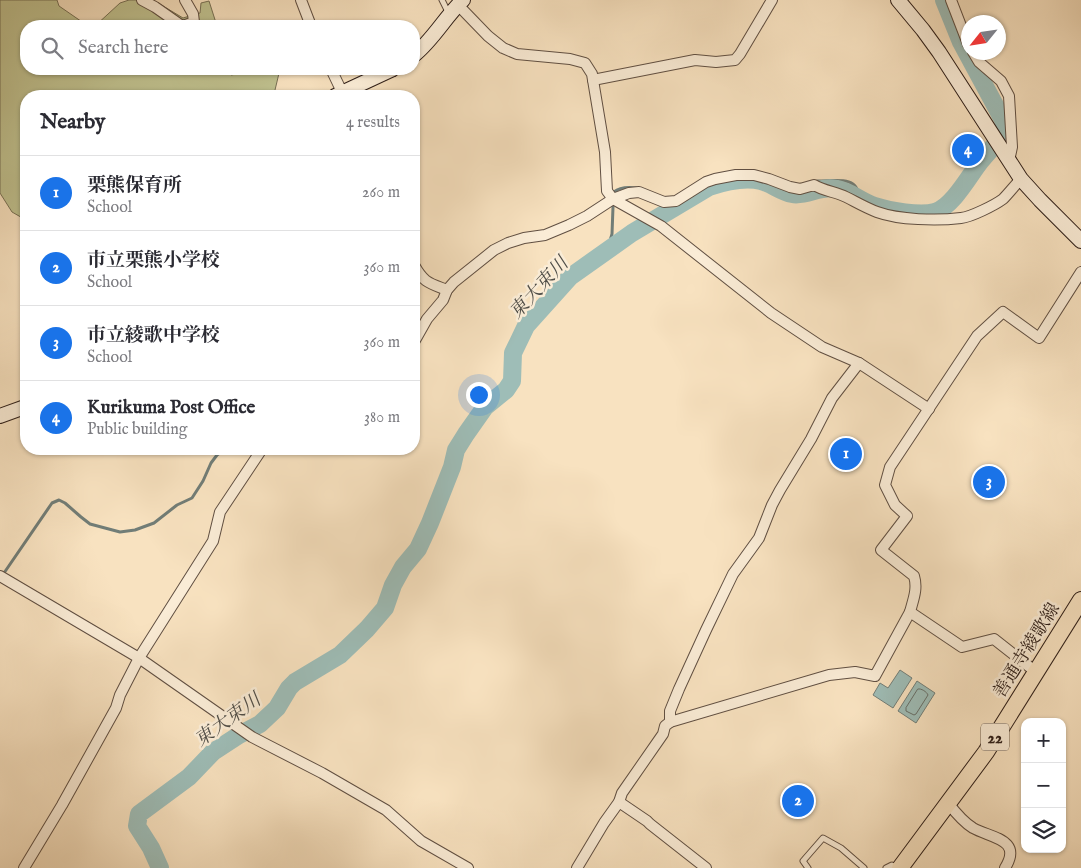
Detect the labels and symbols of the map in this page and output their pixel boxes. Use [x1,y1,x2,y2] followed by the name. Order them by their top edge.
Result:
[961,15,1006,60] north arrow
[952,131,984,169] pin: 4
[505,251,576,324] water label: 東大束川
[466,382,492,408] your location
[830,435,862,473] pin: 1
[973,463,1005,501] pin: 3
[989,599,1066,703] street label: 善通寺綾歌線
[190,687,268,753] water label: 東大束川
[981,724,1009,750] road number: 22
[782,782,814,820] pin: 2

